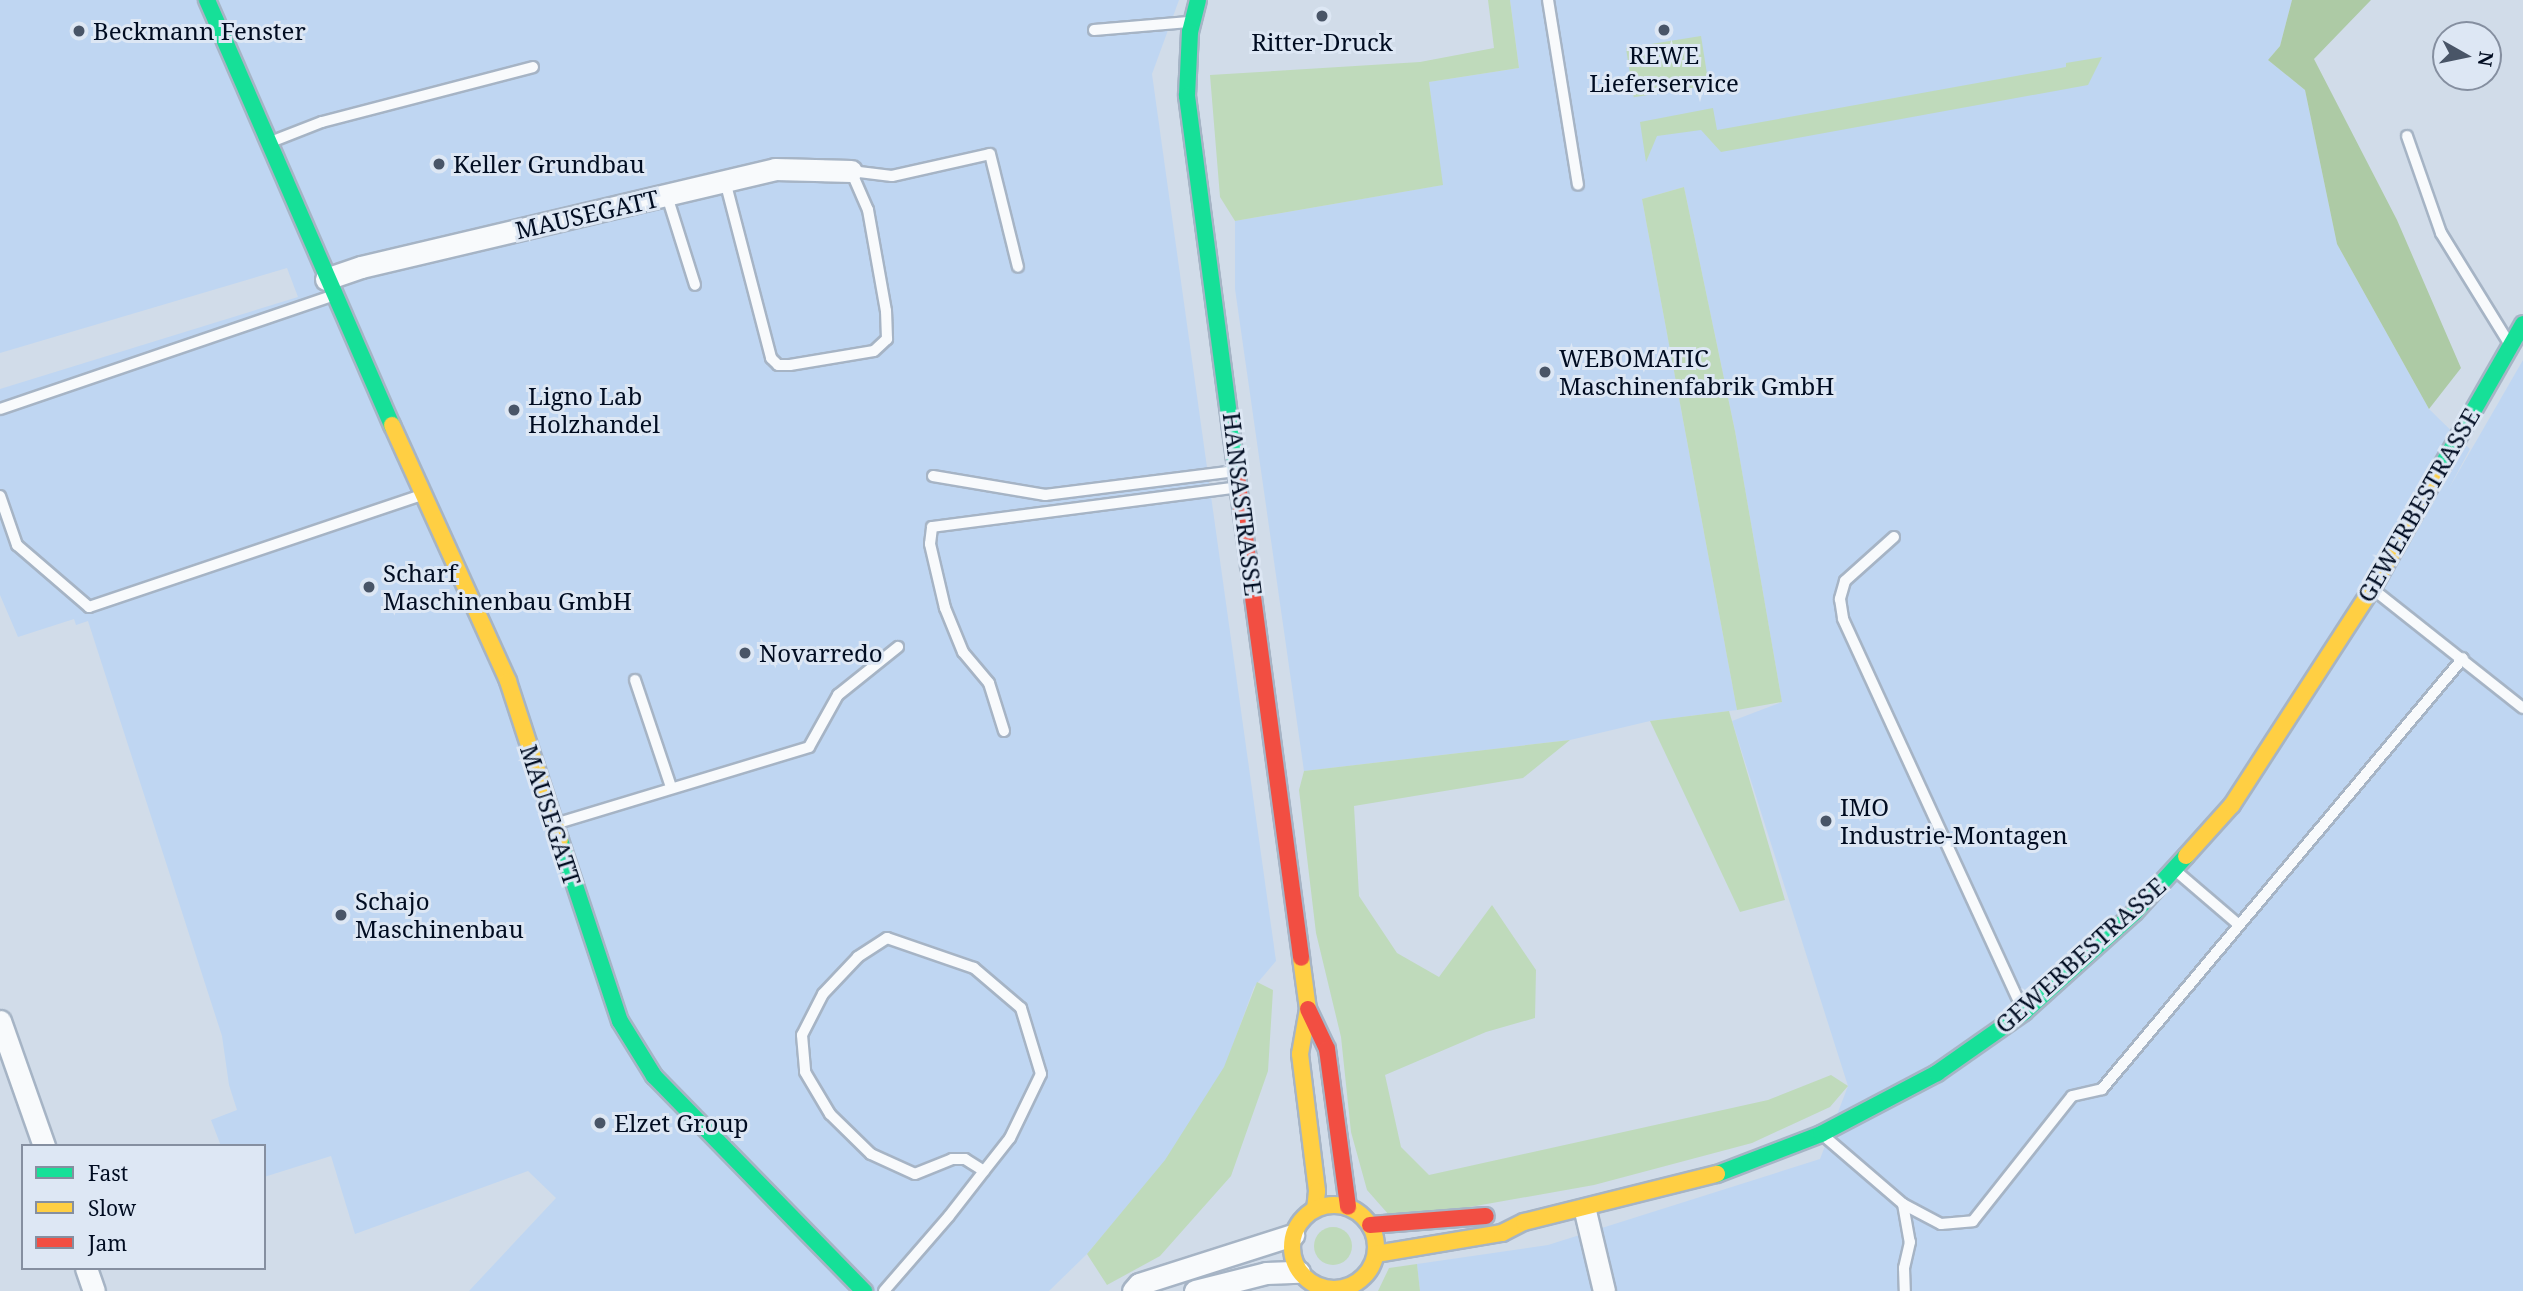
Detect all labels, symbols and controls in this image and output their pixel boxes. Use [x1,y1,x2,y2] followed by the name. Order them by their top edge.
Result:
[1314,8,1330,24] marker: Ritter-Druck
[93,17,306,45] place label: Beckmann Fenster
[2432,21,2502,91] north arrow
[1656,22,1672,38] marker: REWE Lieferservice
[71,23,87,39] marker: Beckmann Fenster
[1251,28,1393,56] place label: Ritter-Druck
[1589,41,1739,97] place label: REWE Lieferservice
[2472,50,2500,68] text: N
[453,150,645,178] place label: Keller Grundbau
[431,156,447,172] marker: Keller Grundbau
[513,184,661,244] street label: MAUSEGATT
[1559,344,1834,400] place label: WEBOMATIC Maschinenfabrik GmbH
[1537,364,1553,380] marker: WEBOMATIC Maschinenfabrik GmbH
[528,382,660,438] place label: Ligno Lab Holzhandel
[506,402,522,418] marker: Ligno Lab Holzhandel
[2351,403,2485,607] street label: GEWERBESTRASSE
[1217,411,1269,597] street label: HANSASTRASSE
[383,559,632,615] place label: Scharf Maschinenbau GmbH
[361,579,377,595] marker: Scharf Maschinenbau GmbH
[759,639,883,667] place label: Novarredo
[737,645,753,661] marker: Novarredo
[515,741,587,889] street label: MAUSEGATT
[1840,793,2068,849] place label: IMO Industrie-Montagen
[1818,813,1834,829] marker: IMO Industrie-Montagen
[1989,871,2171,1039] street label: GEWERBESTRASSE
[355,887,524,943] place label: Schajo Maschinenbau
[333,907,349,923] marker: Schajo Maschinenbau
[614,1109,748,1137] place label: Elzet Group
[592,1115,608,1131] marker: Elzet Group
[21,1144,266,1270] legend
[88,1159,128,1187] text: Fast
[88,1194,136,1222] text: Slow
[88,1229,127,1257] text: Jam

